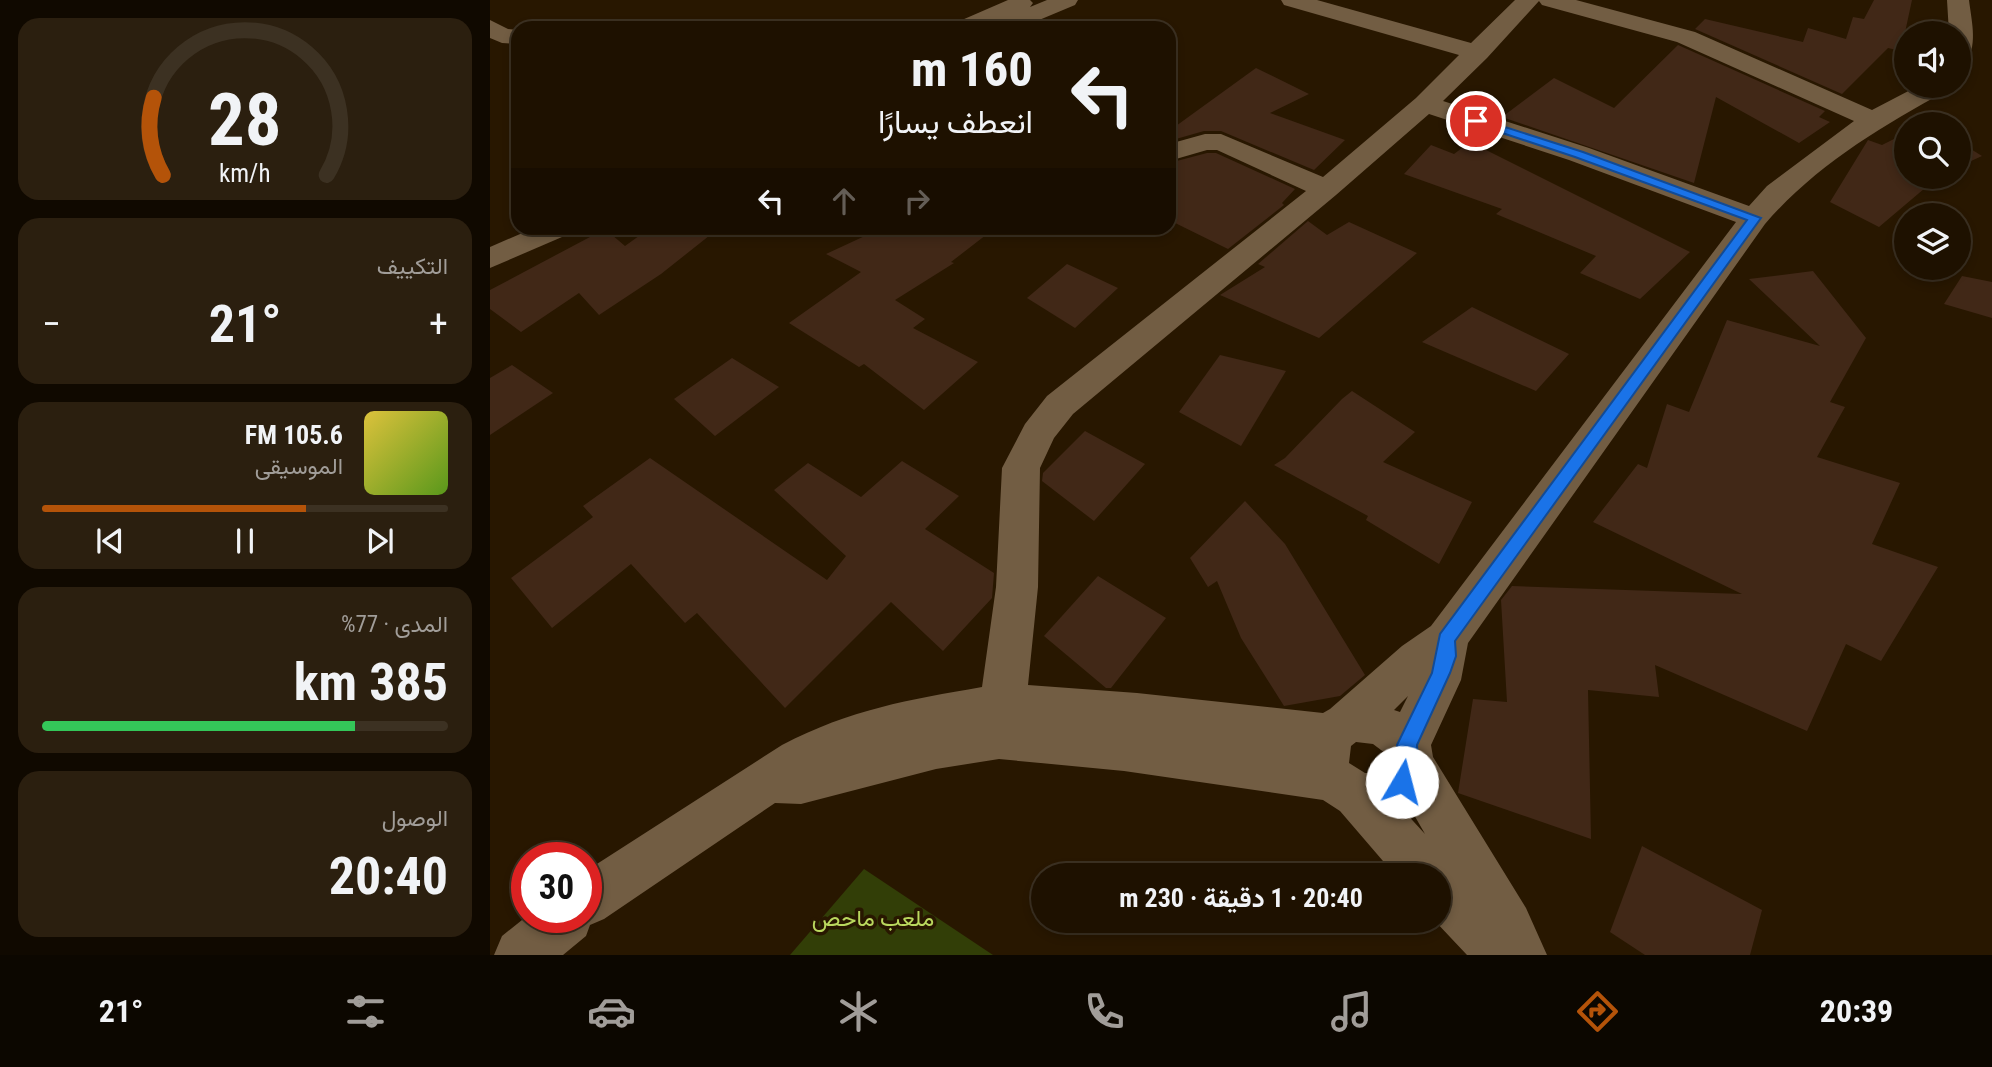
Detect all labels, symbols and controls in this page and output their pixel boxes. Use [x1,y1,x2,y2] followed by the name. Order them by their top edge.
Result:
[1894,21,1971,280] map controls
[1894,21,1971,98] button: sound
[911,41,1033,98] text: 160 m
[1057,49,1148,140] icon: left
[208,77,282,163] text: 28
[1446,91,1506,151] pin
[1457,102,1495,140] icon: arrive
[878,103,1033,141] text: انعطف يسارًا
[1894,112,1971,189] button: search
[219,159,271,188] text: km/h
[752,182,790,220] icon: left
[825,182,863,220] icon: ahead
[898,182,936,220] icon: right
[1894,203,1971,280] button: layers
[377,253,448,280] text: التكييف
[209,294,281,355] text: 21°
[42,302,61,346] text: −
[429,302,448,346] text: +
[245,420,343,450] text: 105.6 FM
[255,453,343,480] text: الموسيقى
[91,522,129,560] icon: previous
[226,522,264,560] icon: pause
[361,522,399,560] icon: next
[341,611,448,638] text: المدى · 77%
[294,652,448,713] text: 385 km
[1365,745,1439,819] position arrow
[382,805,448,832] text: الوصول
[511,842,602,933] speed limit sign: 30
[329,846,448,907] text: 20:40
[1119,883,1363,913] text: 20:40 · 1 دقيقة · 230 m
[812,905,934,932] park label: ملعب ماحص
[341,987,390,1036] icon: filters
[587,987,636,1036] icon: car
[834,987,883,1036] icon: climate
[1080,987,1129,1036] icon: phone
[1327,987,1376,1036] icon: music
[1573,987,1622,1036] icon: directions
[99,992,144,1030] text: 21°
[1820,992,1893,1030] text: 20:39

